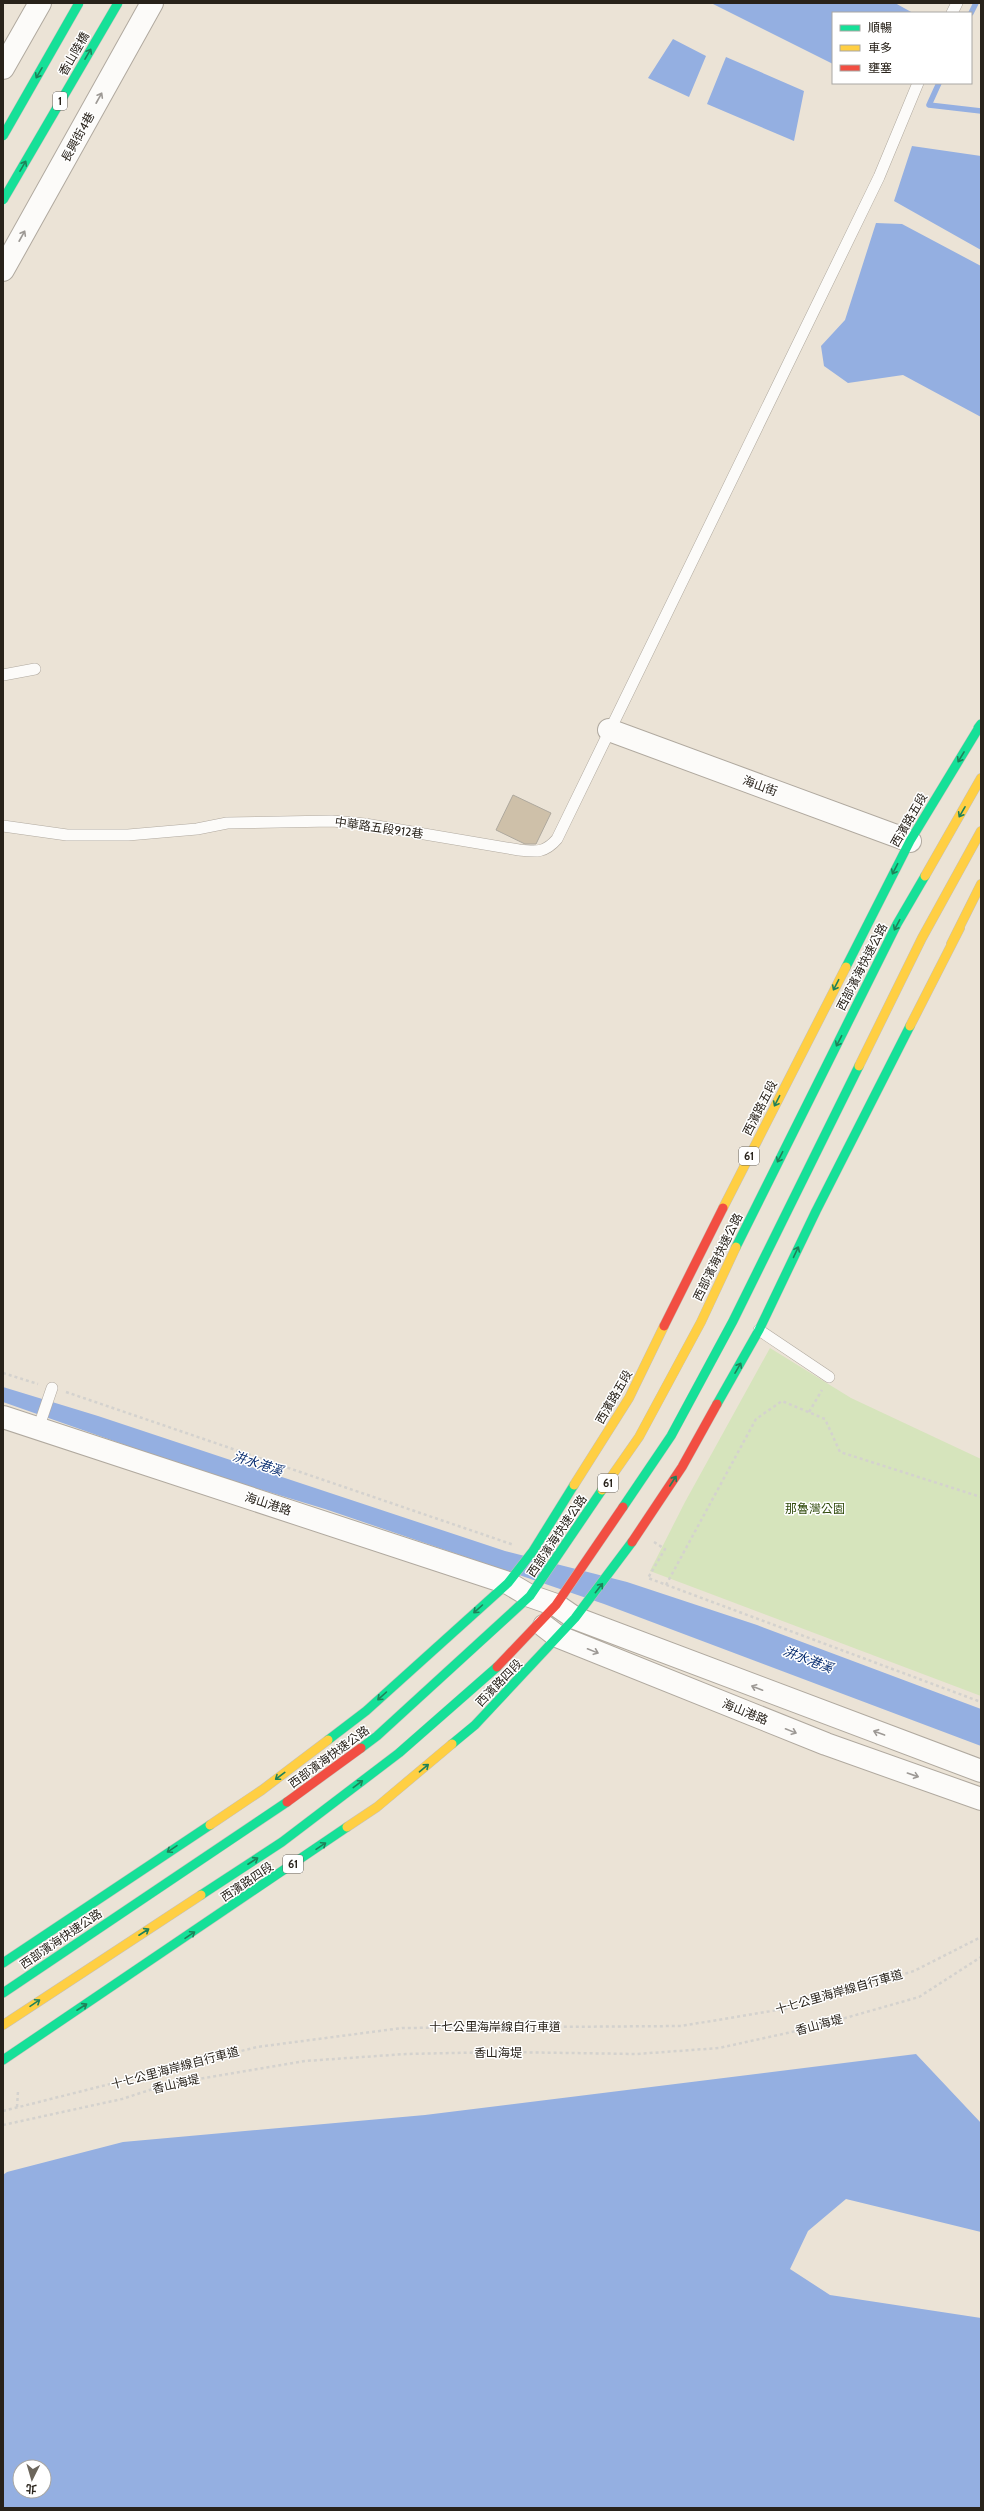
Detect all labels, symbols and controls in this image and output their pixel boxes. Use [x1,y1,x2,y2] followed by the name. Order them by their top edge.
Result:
[832,12,972,84] legend
[868,20,892,35] text: 順暢
[55,29,92,78] street label: 香山陸橋
[868,40,892,55] text: 車多
[85,48,93,60] one-way arrow
[868,60,892,75] text: 壅塞
[34,67,42,79] one-way arrow
[53,92,67,110] road number: 1
[96,92,104,104] one-way arrow
[58,109,97,164] street label: 長興街4巷
[19,160,27,172] one-way arrow
[19,230,26,242] one-way arrow
[956,751,964,763] one-way arrow
[741,772,780,799] street label: 海山街
[887,790,930,849] street label: 西濱路五段
[957,806,965,818] one-way arrow
[334,814,424,841] street label: 中華路五段912巷
[891,863,899,875] one-way arrow
[893,918,901,930] one-way arrow
[833,921,890,1013] street label: 西部濱海快速公路
[832,979,840,991] one-way arrow
[835,1034,842,1046] one-way arrow
[739,1078,780,1138] street label: 西濱路五段
[773,1095,780,1107] one-way arrow
[739,1147,759,1165] road number: 61
[776,1151,784,1163] one-way arrow
[690,1210,745,1303] street label: 西部濱海快速公路
[793,1247,800,1259] one-way arrow
[734,1362,742,1374] one-way arrow
[592,1367,635,1426] street label: 西濱路五段
[231,1447,287,1479] water label: 汫水港溪
[598,1474,618,1492] road number: 61
[669,1475,677,1487] one-way arrow
[243,1489,293,1518] street label: 海山港路
[524,1492,590,1580] street label: 西部濱海快速公路
[785,1501,845,1516] park label: 那魯灣公園
[595,1582,603,1593] one-way arrow
[474,1604,484,1613] one-way arrow
[781,1642,837,1677] water label: 汫水港溪
[586,1647,598,1655] one-way arrow
[472,1656,525,1709] street label: 西濱路四段
[751,1683,763,1691] one-way arrow
[377,1692,387,1701] one-way arrow
[720,1696,770,1727] street label: 海山港路
[285,1722,372,1791] street label: 西部濱海快速公路
[785,1727,797,1735] one-way arrow
[873,1729,885,1737] one-way arrow
[419,1763,430,1772] one-way arrow
[274,1772,285,1781] one-way arrow
[907,1772,919,1780] one-way arrow
[353,1780,364,1789] one-way arrow
[315,1842,326,1850] one-way arrow
[166,1846,178,1854] one-way arrow
[283,1855,303,1873] road number: 61
[247,1857,258,1865] one-way arrow
[218,1859,276,1905] street label: 西濱路四段
[17,1906,105,1972] street label: 西部濱海快速公路
[138,1928,149,1936] one-way arrow
[184,1931,195,1939] one-way arrow
[773,1966,904,2017] street label: 十七公里海岸線自行車道
[30,1999,41,2007] one-way arrow
[76,2003,88,2011] one-way arrow
[794,2011,844,2038] street label: 香山海堤
[429,2019,561,2034] street label: 十七公里海岸線自行車道
[109,2043,241,2092] street label: 十七公里海岸線自行車道
[474,2045,522,2060] street label: 香山海堤
[151,2071,201,2096] street label: 香山海堤
[12,2459,52,2499] north arrow
[25,2482,37,2496] text: 北

